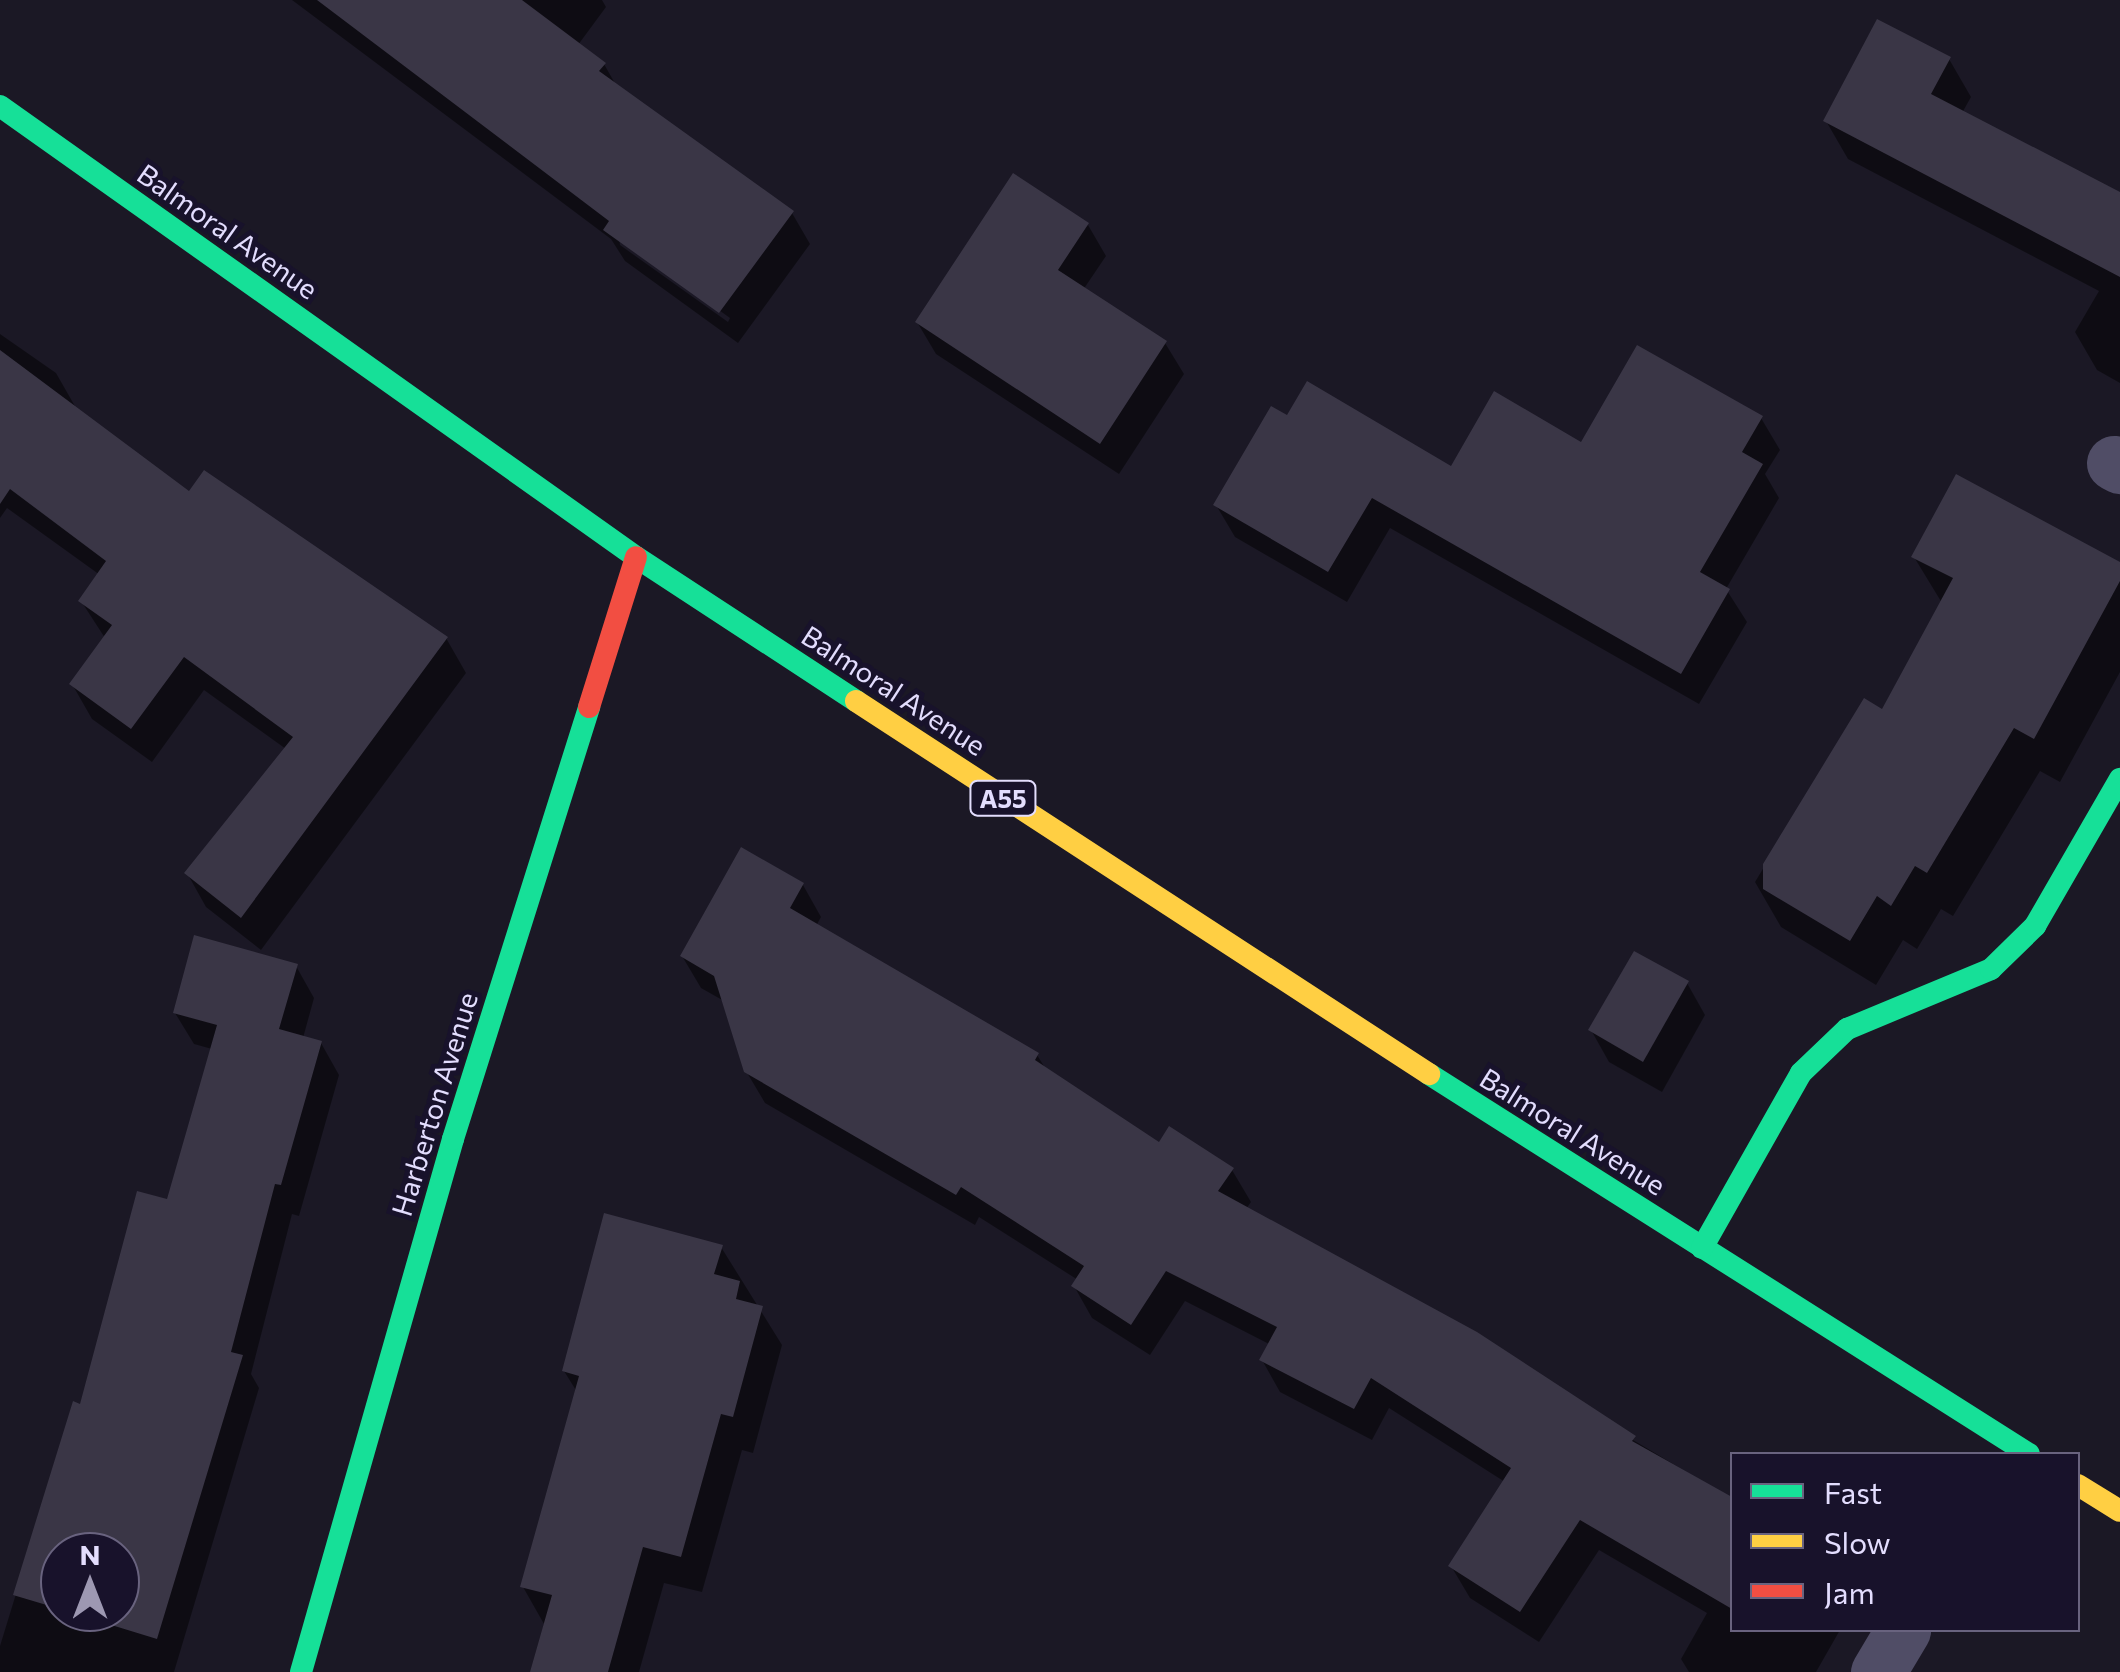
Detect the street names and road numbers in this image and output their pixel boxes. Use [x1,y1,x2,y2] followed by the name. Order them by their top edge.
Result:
[131,156,325,306] street label: Balmoral Avenue
[796,618,992,762] street label: Balmoral Avenue
[968,778,1038,818] road number: A55
[384,988,484,1220] street label: Harberton Avenue
[1474,1060,1672,1202] street label: Balmoral Avenue

